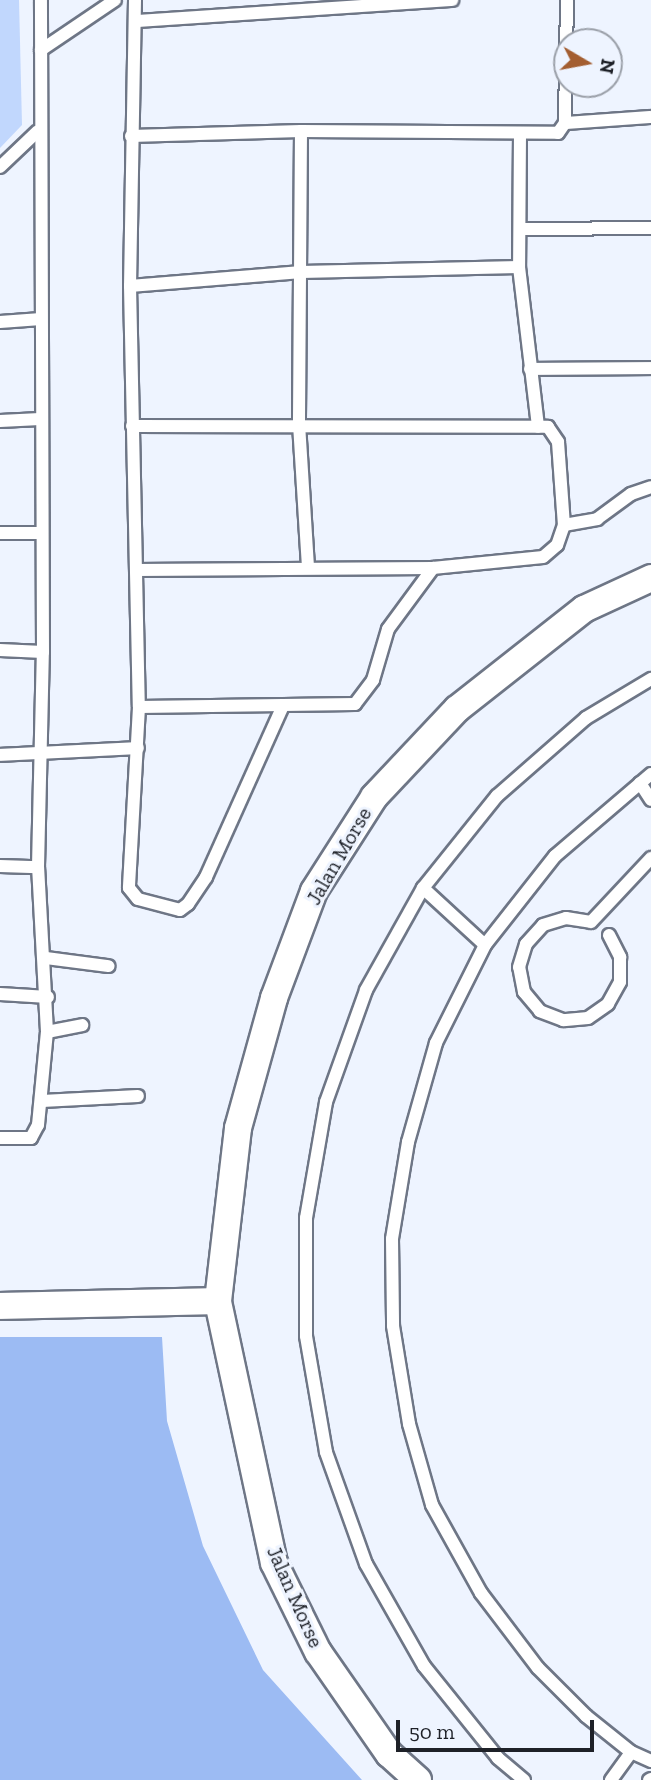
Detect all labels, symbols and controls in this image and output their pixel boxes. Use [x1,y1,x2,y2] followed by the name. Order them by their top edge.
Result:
[553,28,623,98] north arrow
[595,57,620,75] text: N
[301,803,377,909] street label: Jalan Morse
[261,1542,329,1652] street label: Jalan Morse
[399,1706,597,1750] scale bar
[409,1719,455,1744] text: 50 m

